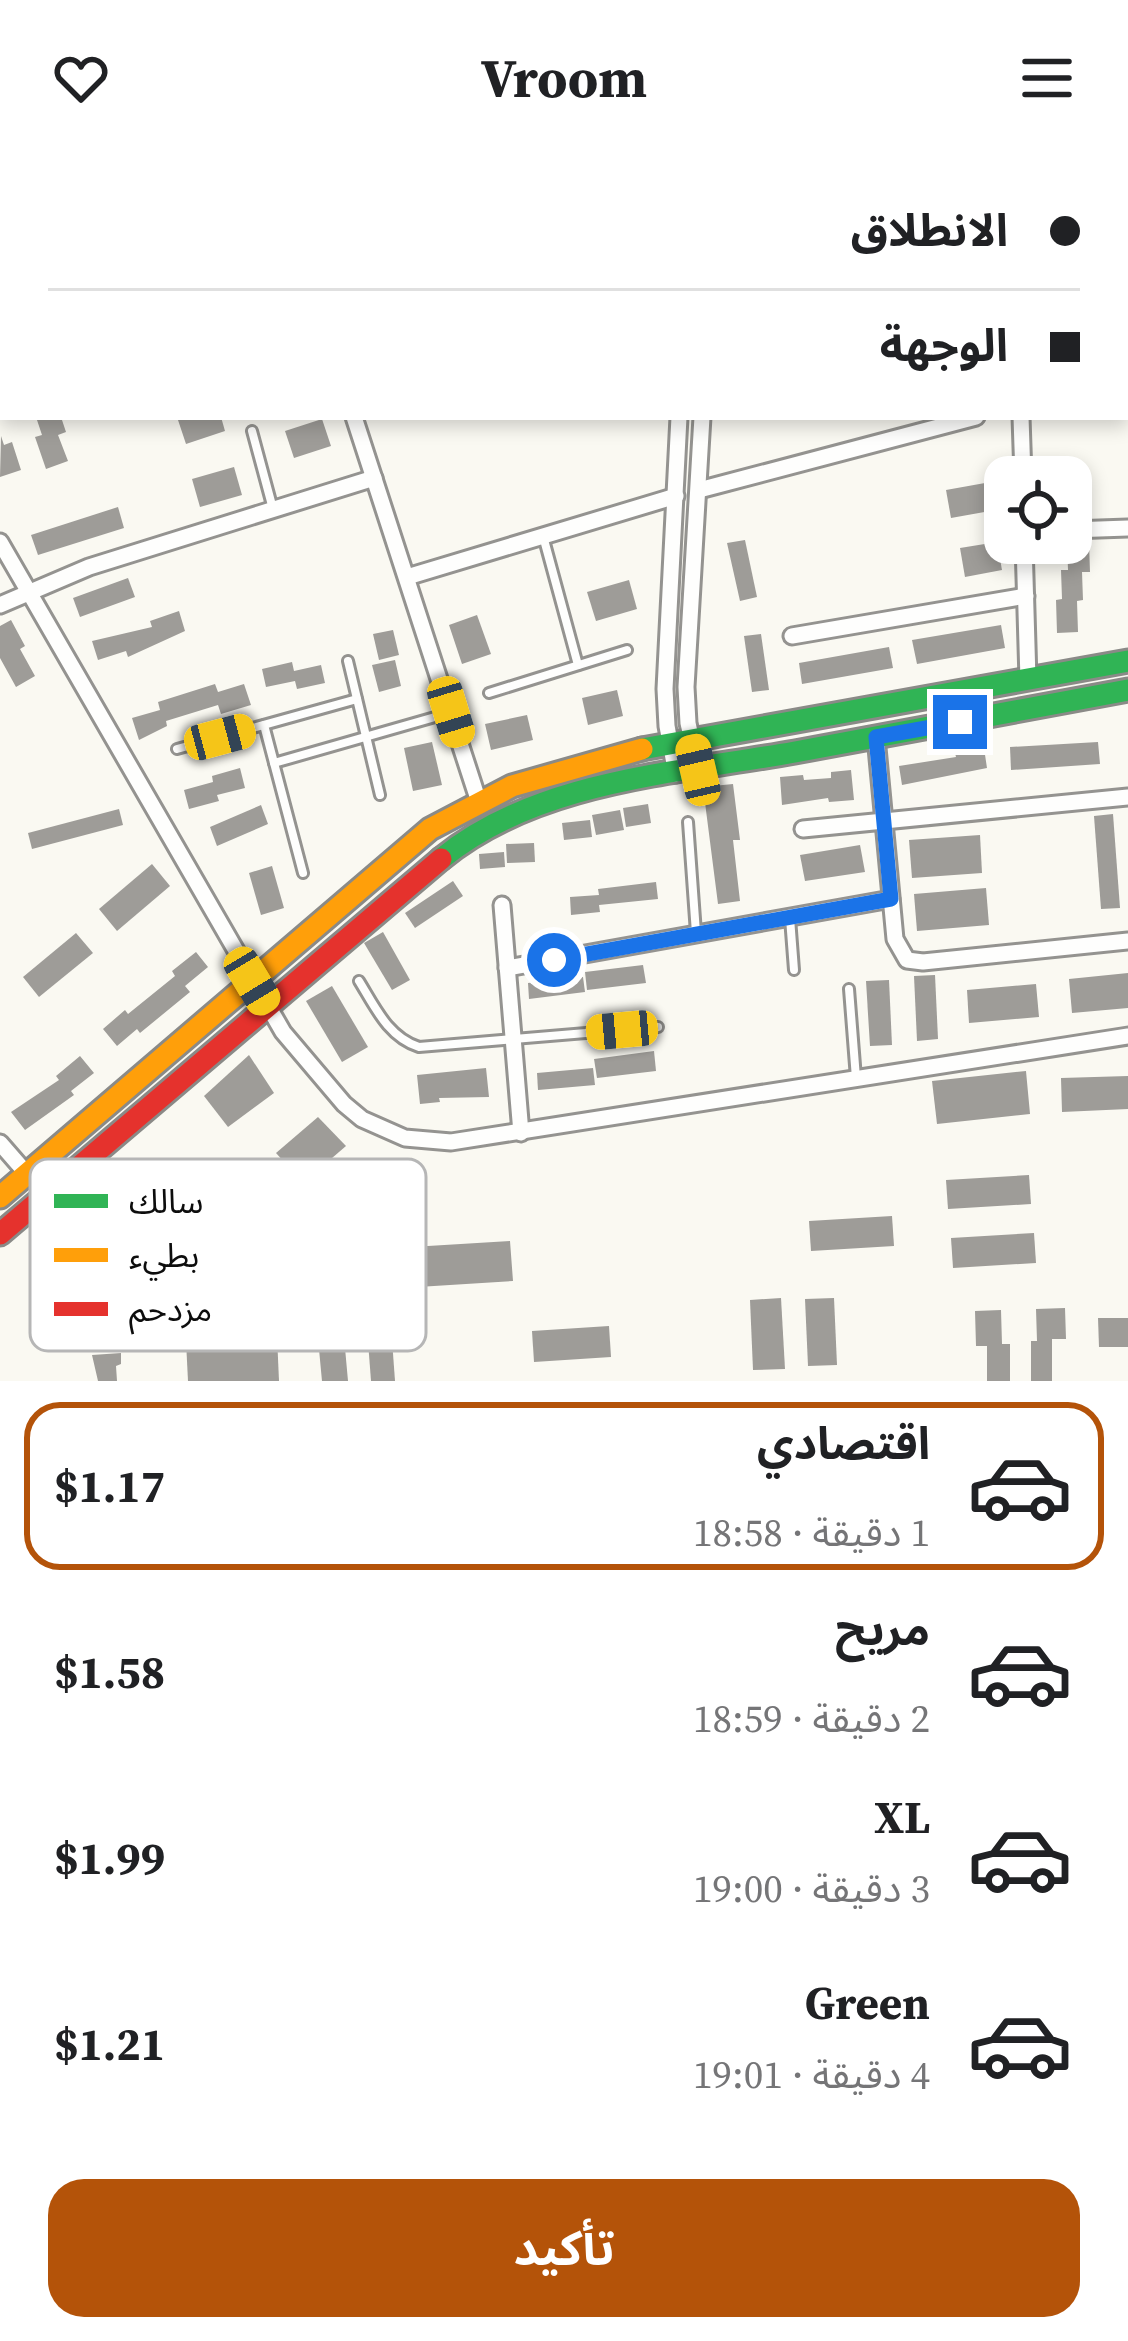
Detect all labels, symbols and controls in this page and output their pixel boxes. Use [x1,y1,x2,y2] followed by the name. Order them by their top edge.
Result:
[481,41,647,115] text: Vroom
[48,45,114,111] icon: heart
[1014,45,1080,111] icon: menu
[851,199,1008,261] text: الانطلاق
[880,314,1008,376] text: الوجهة
[984,456,1092,564] map controls
[984,456,1092,564] button: locate
[423,672,479,752] car
[933,695,987,749] route end
[181,710,259,764] car
[672,731,724,809] car
[527,933,581,987] route start
[218,941,286,1021] car
[585,1009,659,1051] car
[30,1159,426,1351] legend
[129,1179,203,1224] text: سالك
[129,1233,199,1281] text: بطيء
[129,1287,212,1335] text: مزدحم
[757,1412,930,1474] text: اقتصادي
[966,1432,1074,1540] icon: car
[54,1455,165,1517] text: $1.17
[693,1506,930,1559] text: 1 دقيقة · 18:58
[835,1598,930,1660] text: مريح
[966,1618,1074,1726] icon: car
[54,1641,165,1703] text: $1.58
[693,1692,930,1745] text: 2 دقيقة · 18:59
[874,1786,930,1848] text: XL
[966,1804,1074,1912] icon: car
[54,1827,165,1889] text: $1.99
[693,1862,930,1915] text: 3 دقيقة · 19:00
[805,1972,930,2034] text: Green
[966,1990,1074,2098] icon: car
[54,2013,165,2075] text: $1.21
[693,2048,930,2101] text: 4 دقيقة · 19:01
[48,2179,1080,2317] button: تأكيد

